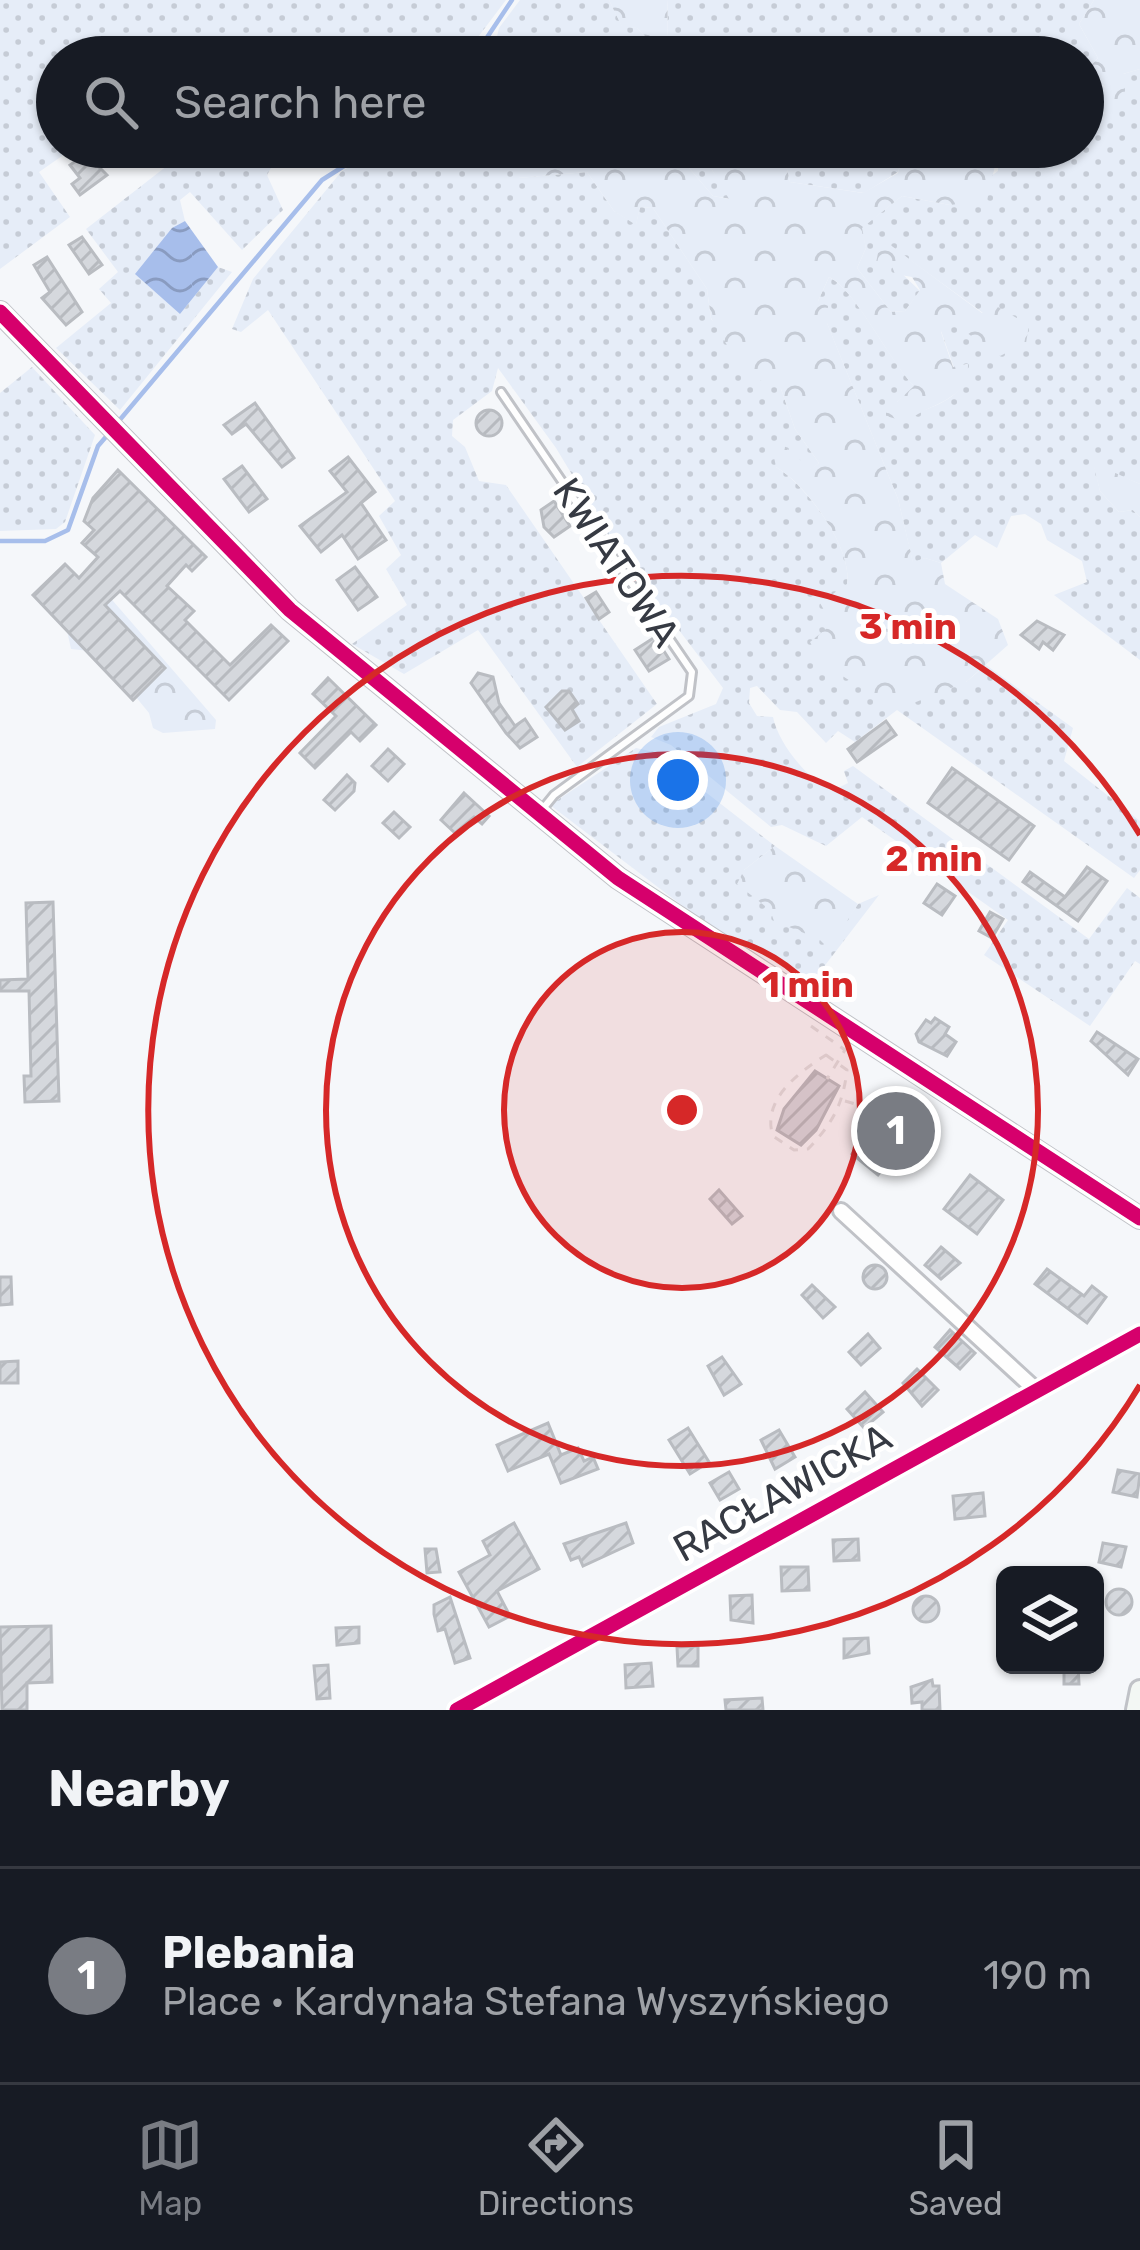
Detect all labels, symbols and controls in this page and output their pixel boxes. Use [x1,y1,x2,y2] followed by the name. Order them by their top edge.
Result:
[36,36,1104,168] search box
[78,69,144,135] icon: search
[174,76,426,129] text: Search here
[543,470,689,655] street label: KWIATOWA
[859,605,957,648] text: 3 min
[648,750,708,810] your location
[885,837,983,880] text: 2 min
[762,963,854,1006] text: 1 min
[857,1086,935,1176] pin: 1
[661,1089,703,1131] centre of rings
[666,1414,899,1572] street label: RACŁAWICKA
[996,1566,1104,1674] map controls
[996,1566,1104,1674] button: layers
[48,1758,230,1819] text: Nearby
[162,1926,355,1979] text: Plebania
[77,1953,97,1999] text: 1
[983,1953,1092,1999] text: 190 m
[162,1979,890,2025] text: Place · Kardynała Stefana Wyszyńskiego
[137,2112,203,2223] tab: Map
[478,2112,634,2223] tab: Directions
[909,2112,1003,2223] tab: Saved

